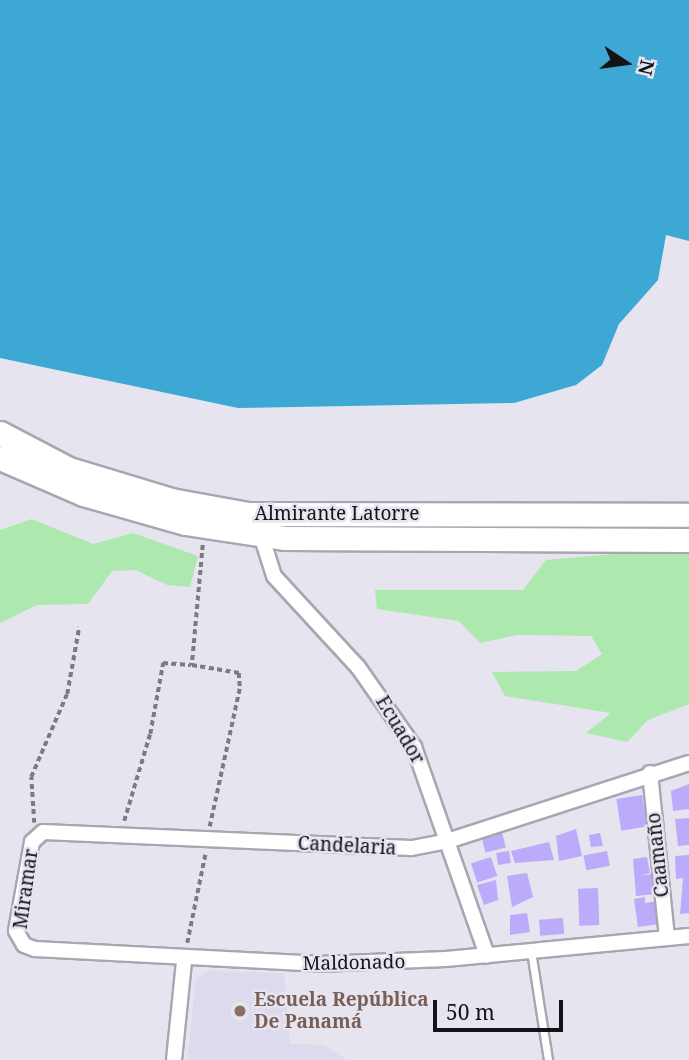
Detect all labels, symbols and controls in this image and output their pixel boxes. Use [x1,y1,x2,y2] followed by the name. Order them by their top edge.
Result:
[591,28,661,98] north arrow
[632,57,661,78] text: N
[255,503,419,525] street label: Almirante Latorre
[371,692,429,768] street label: Ecuador
[642,812,674,898] street label: Caamaño
[297,832,397,860] street label: Candelaria
[9,847,43,931] street label: Miramar
[302,951,406,975] street label: Maldonado
[437,986,566,1030] scale bar
[254,989,429,1033] place label: Escuela República De Panamá
[446,998,495,1026] text: 50 m
[232,1003,248,1019] marker: Escuela República De Panamá

